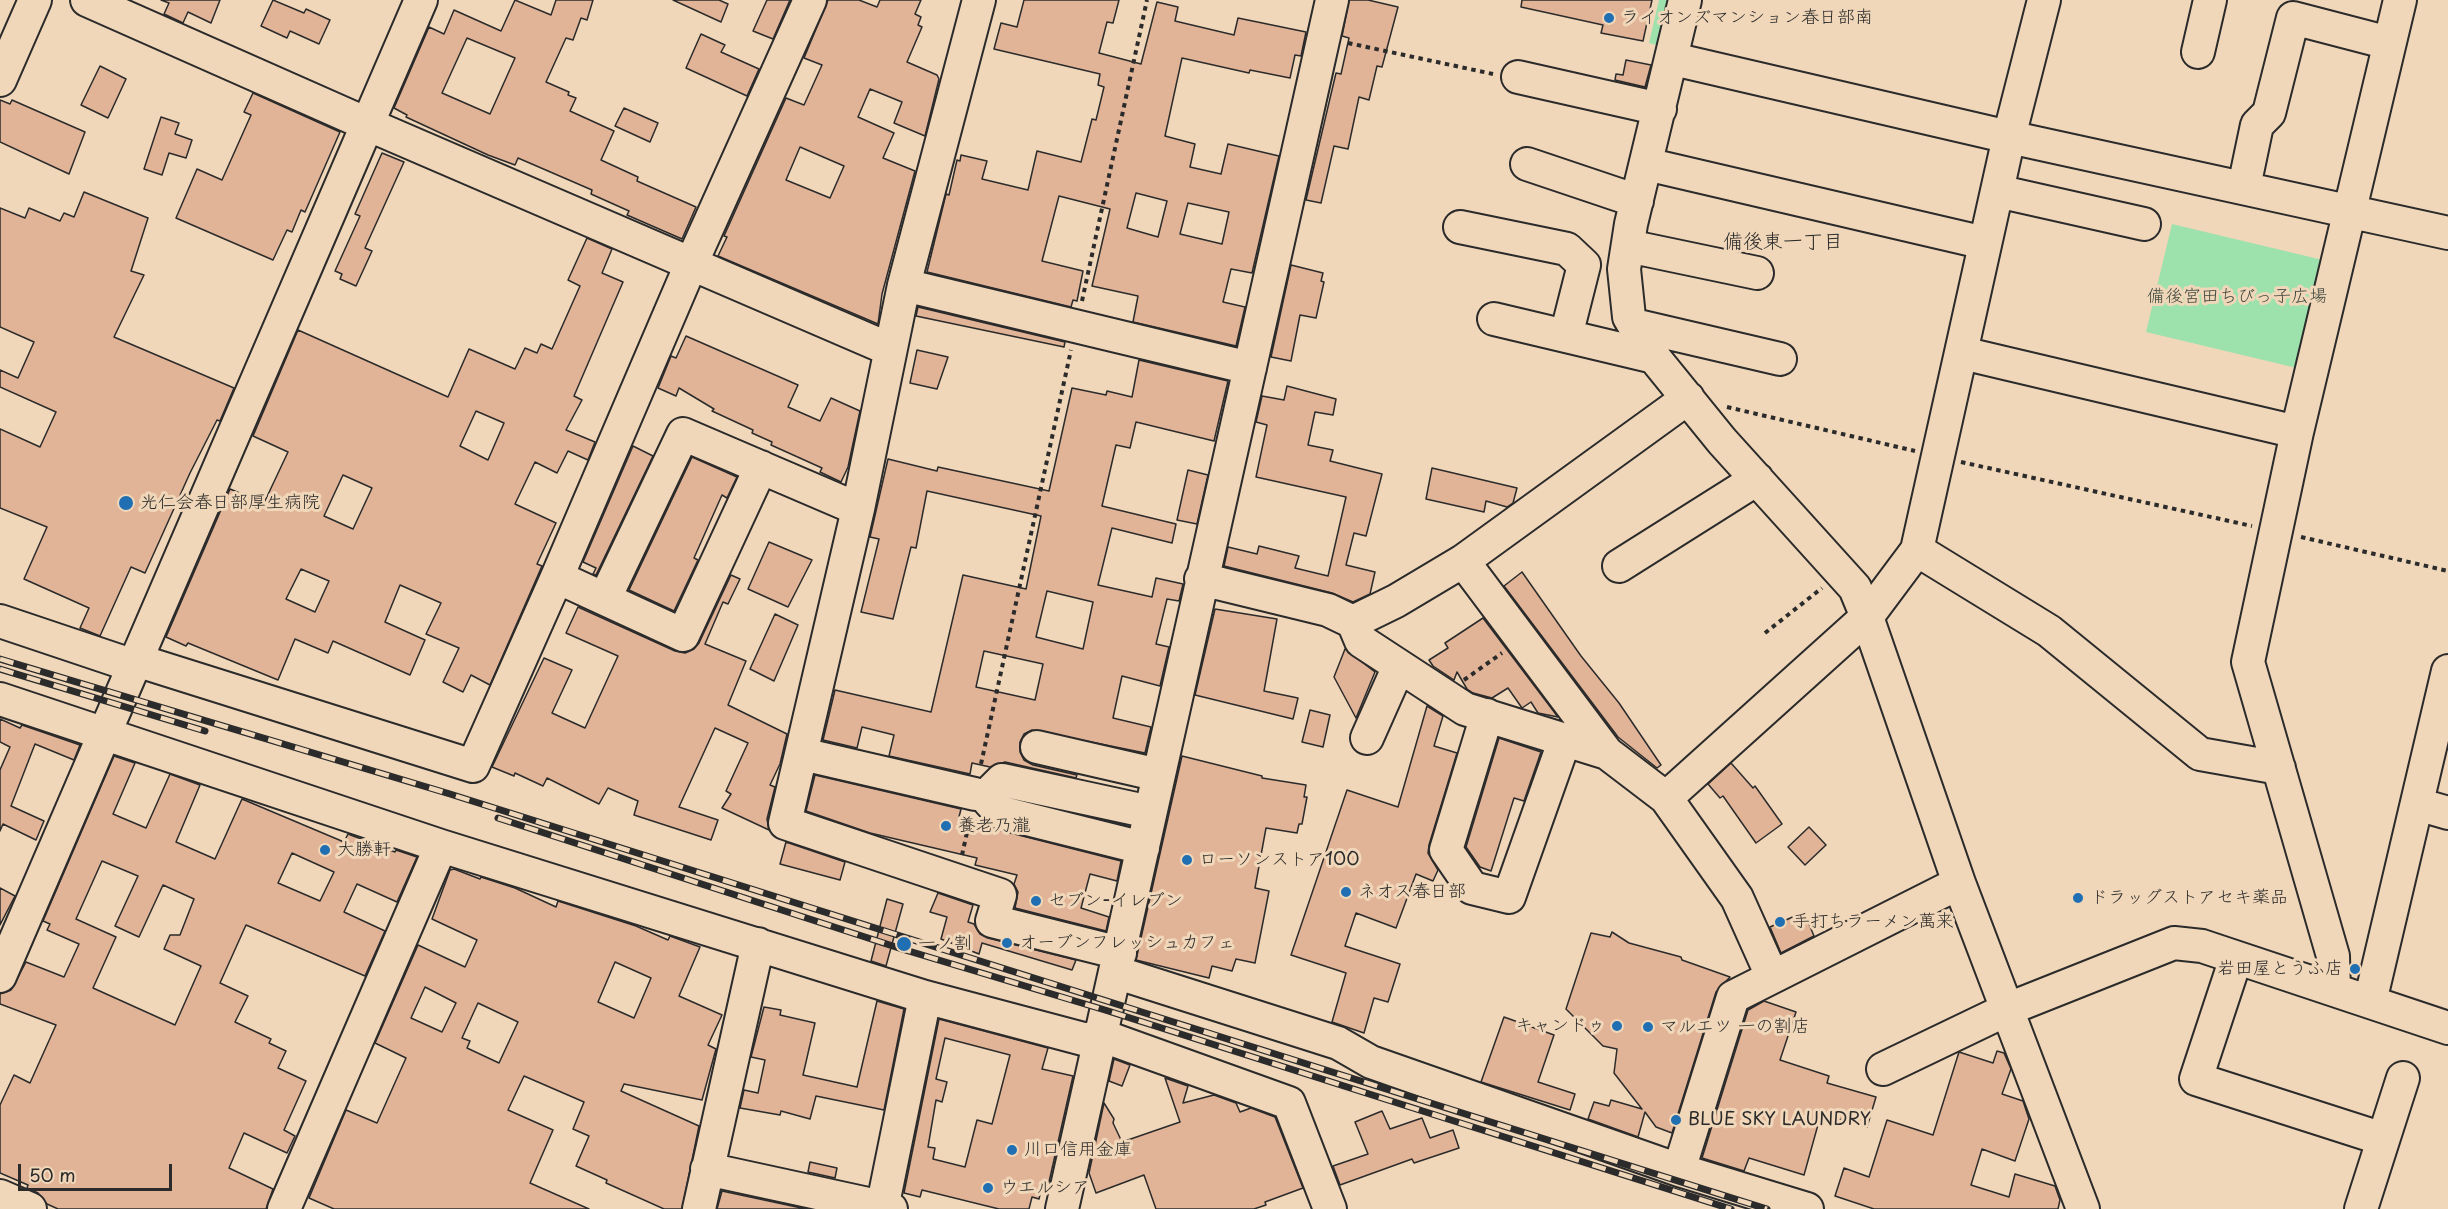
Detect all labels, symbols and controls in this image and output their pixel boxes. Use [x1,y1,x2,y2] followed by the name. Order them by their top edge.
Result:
[1621,7,1873,29] place label: ライオンズマンション春日部南
[1602,11,1616,25] marker: ライオンズマンション春日部南
[1723,230,1843,254] district label: 備後東一丁目
[2147,286,2327,308] park label: 備後宮田ちびっ子広場
[140,492,320,514] place label: 光仁会春日部厚生病院
[117,494,135,512] marker: 光仁会春日部厚生病院
[958,815,1030,837] place label: 養老乃瀧
[939,819,953,833] marker: 養老乃瀧
[337,839,391,861] place label: 大勝軒
[318,843,332,857] marker: 大勝軒
[1199,849,1359,871] place label: ローソンストア100
[1180,853,1194,867] marker: ローソンストア100
[1358,881,1466,903] place label: ネオス春日部
[1339,885,1353,899] marker: ネオス春日部
[2090,887,2288,909] place label: ドラッグストアセキ薬品
[1048,890,1183,912] place label: セブン-イレブン
[2071,891,2085,905] marker: ドラッグストアセキ薬品
[1029,894,1043,908] marker: セブン-イレブン
[1792,911,1954,933] place label: 手打ちラーメン萬来
[1773,915,1787,929] marker: 手打ちラーメン萬来
[1019,932,1235,954] place label: オーブンフレッシュカフェ
[918,933,972,955] place label: 一ノ割
[895,935,913,953] marker: 一ノ割
[1000,936,1014,950] marker: オーブンフレッシュカフェ
[2217,958,2343,980] place label: 岩田屋とうふ店
[2348,962,2362,976] marker: 岩田屋とうふ店
[1515,1015,1605,1037] place label: キャンドゥ
[1660,1016,1810,1038] place label: マルエツ 一の割店
[1610,1019,1624,1033] marker: キャンドゥ
[1641,1020,1655,1034] marker: マルエツ 一の割店
[1688,1109,1871,1131] place label: BLUE SKY LAUNDRY
[1669,1113,1683,1127] marker: BLUE SKY LAUNDRY
[1024,1139,1132,1161] place label: 川口信用金庫
[1005,1143,1019,1157] marker: 川口信用金庫
[21,1152,176,1190] scale bar
[29,1161,76,1188] text: 50 m
[1000,1177,1090,1199] place label: ウエルシア
[981,1181,995,1195] marker: ウエルシア

